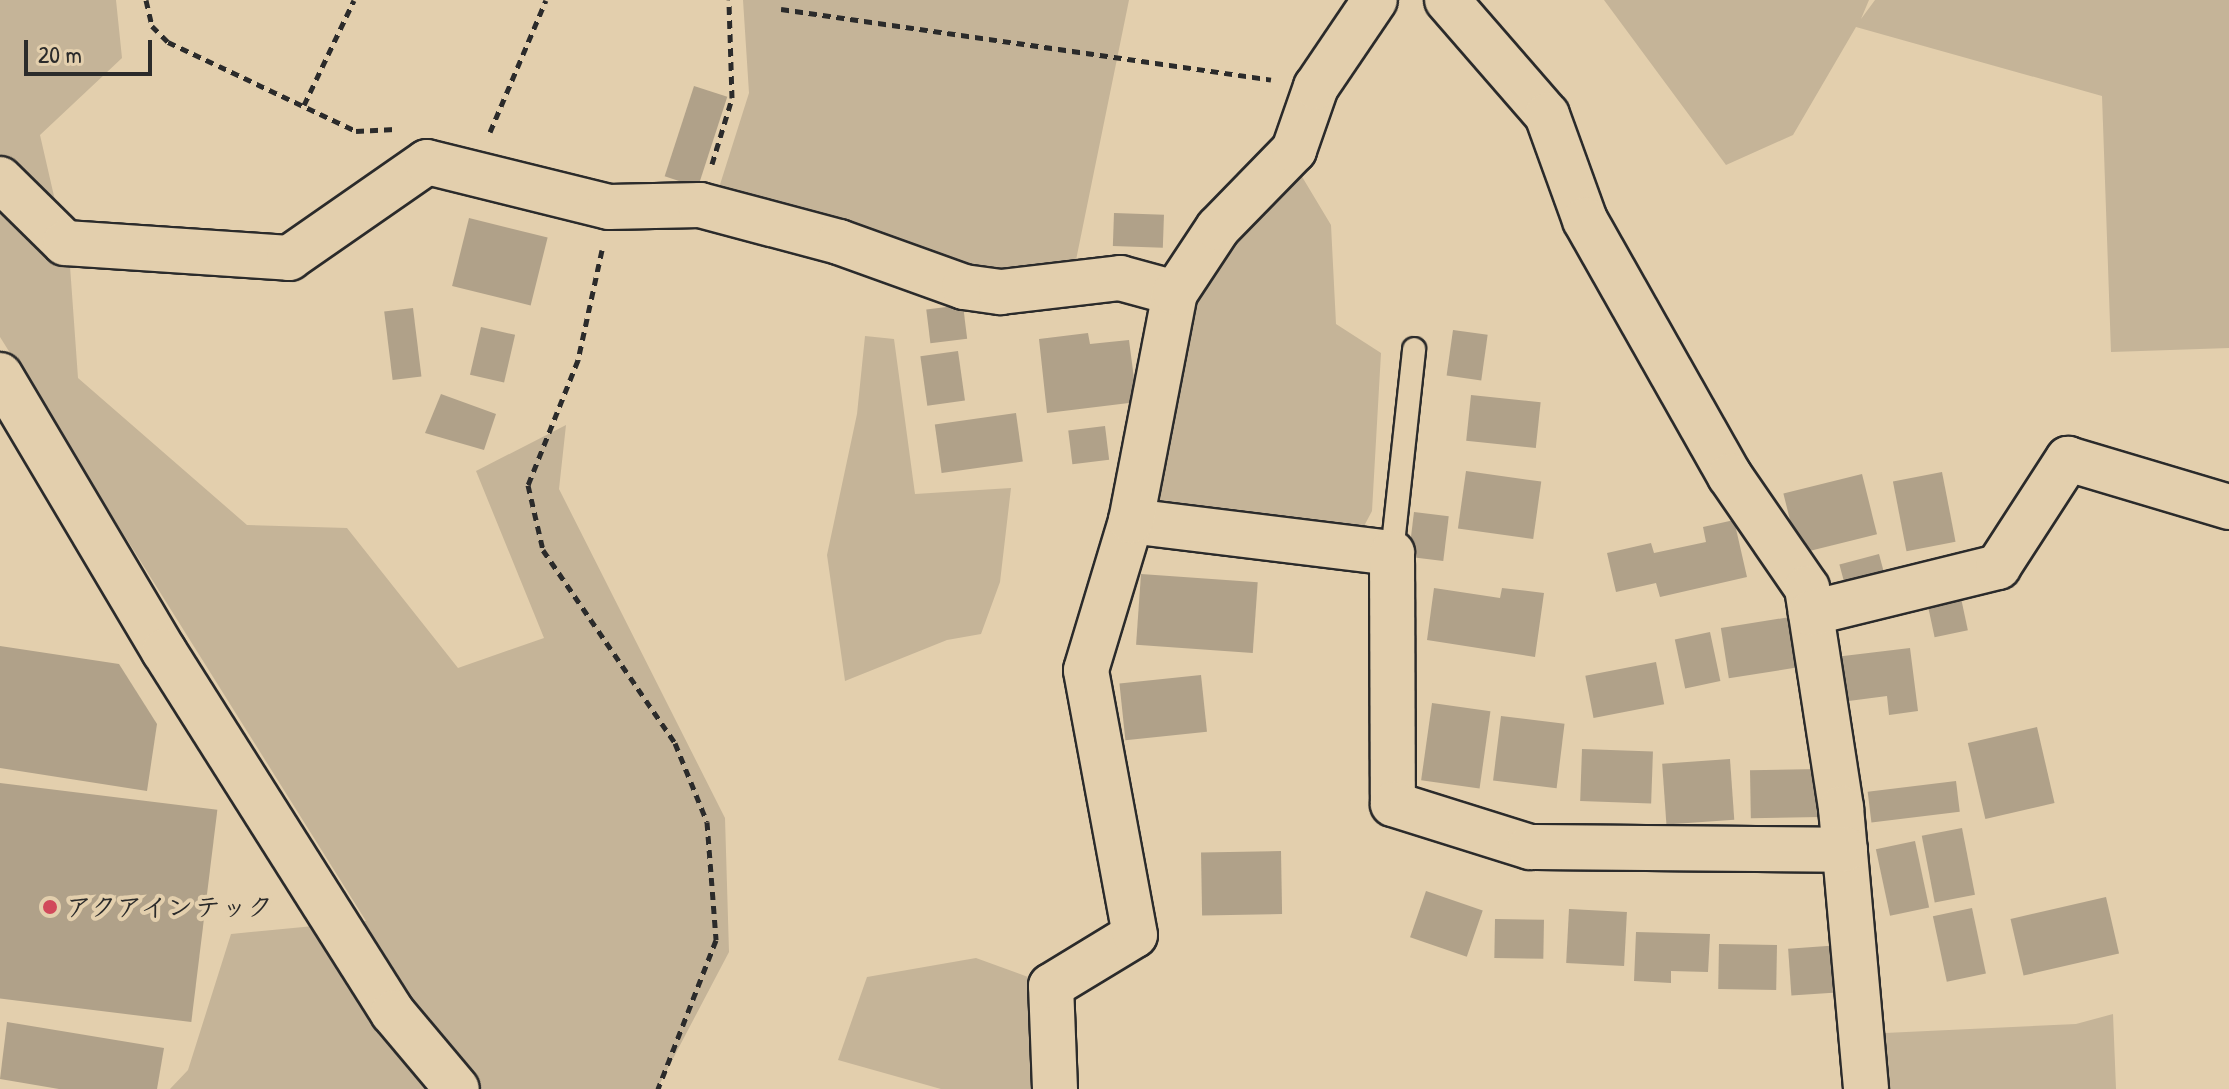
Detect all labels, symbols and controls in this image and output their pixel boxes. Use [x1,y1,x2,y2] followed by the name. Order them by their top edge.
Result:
[28,24,156,74] scale bar
[38,38,82,70] text: 20 m
[66,891,274,923] place label: アクアインテック
[41,898,59,916] marker: アクアインテック

